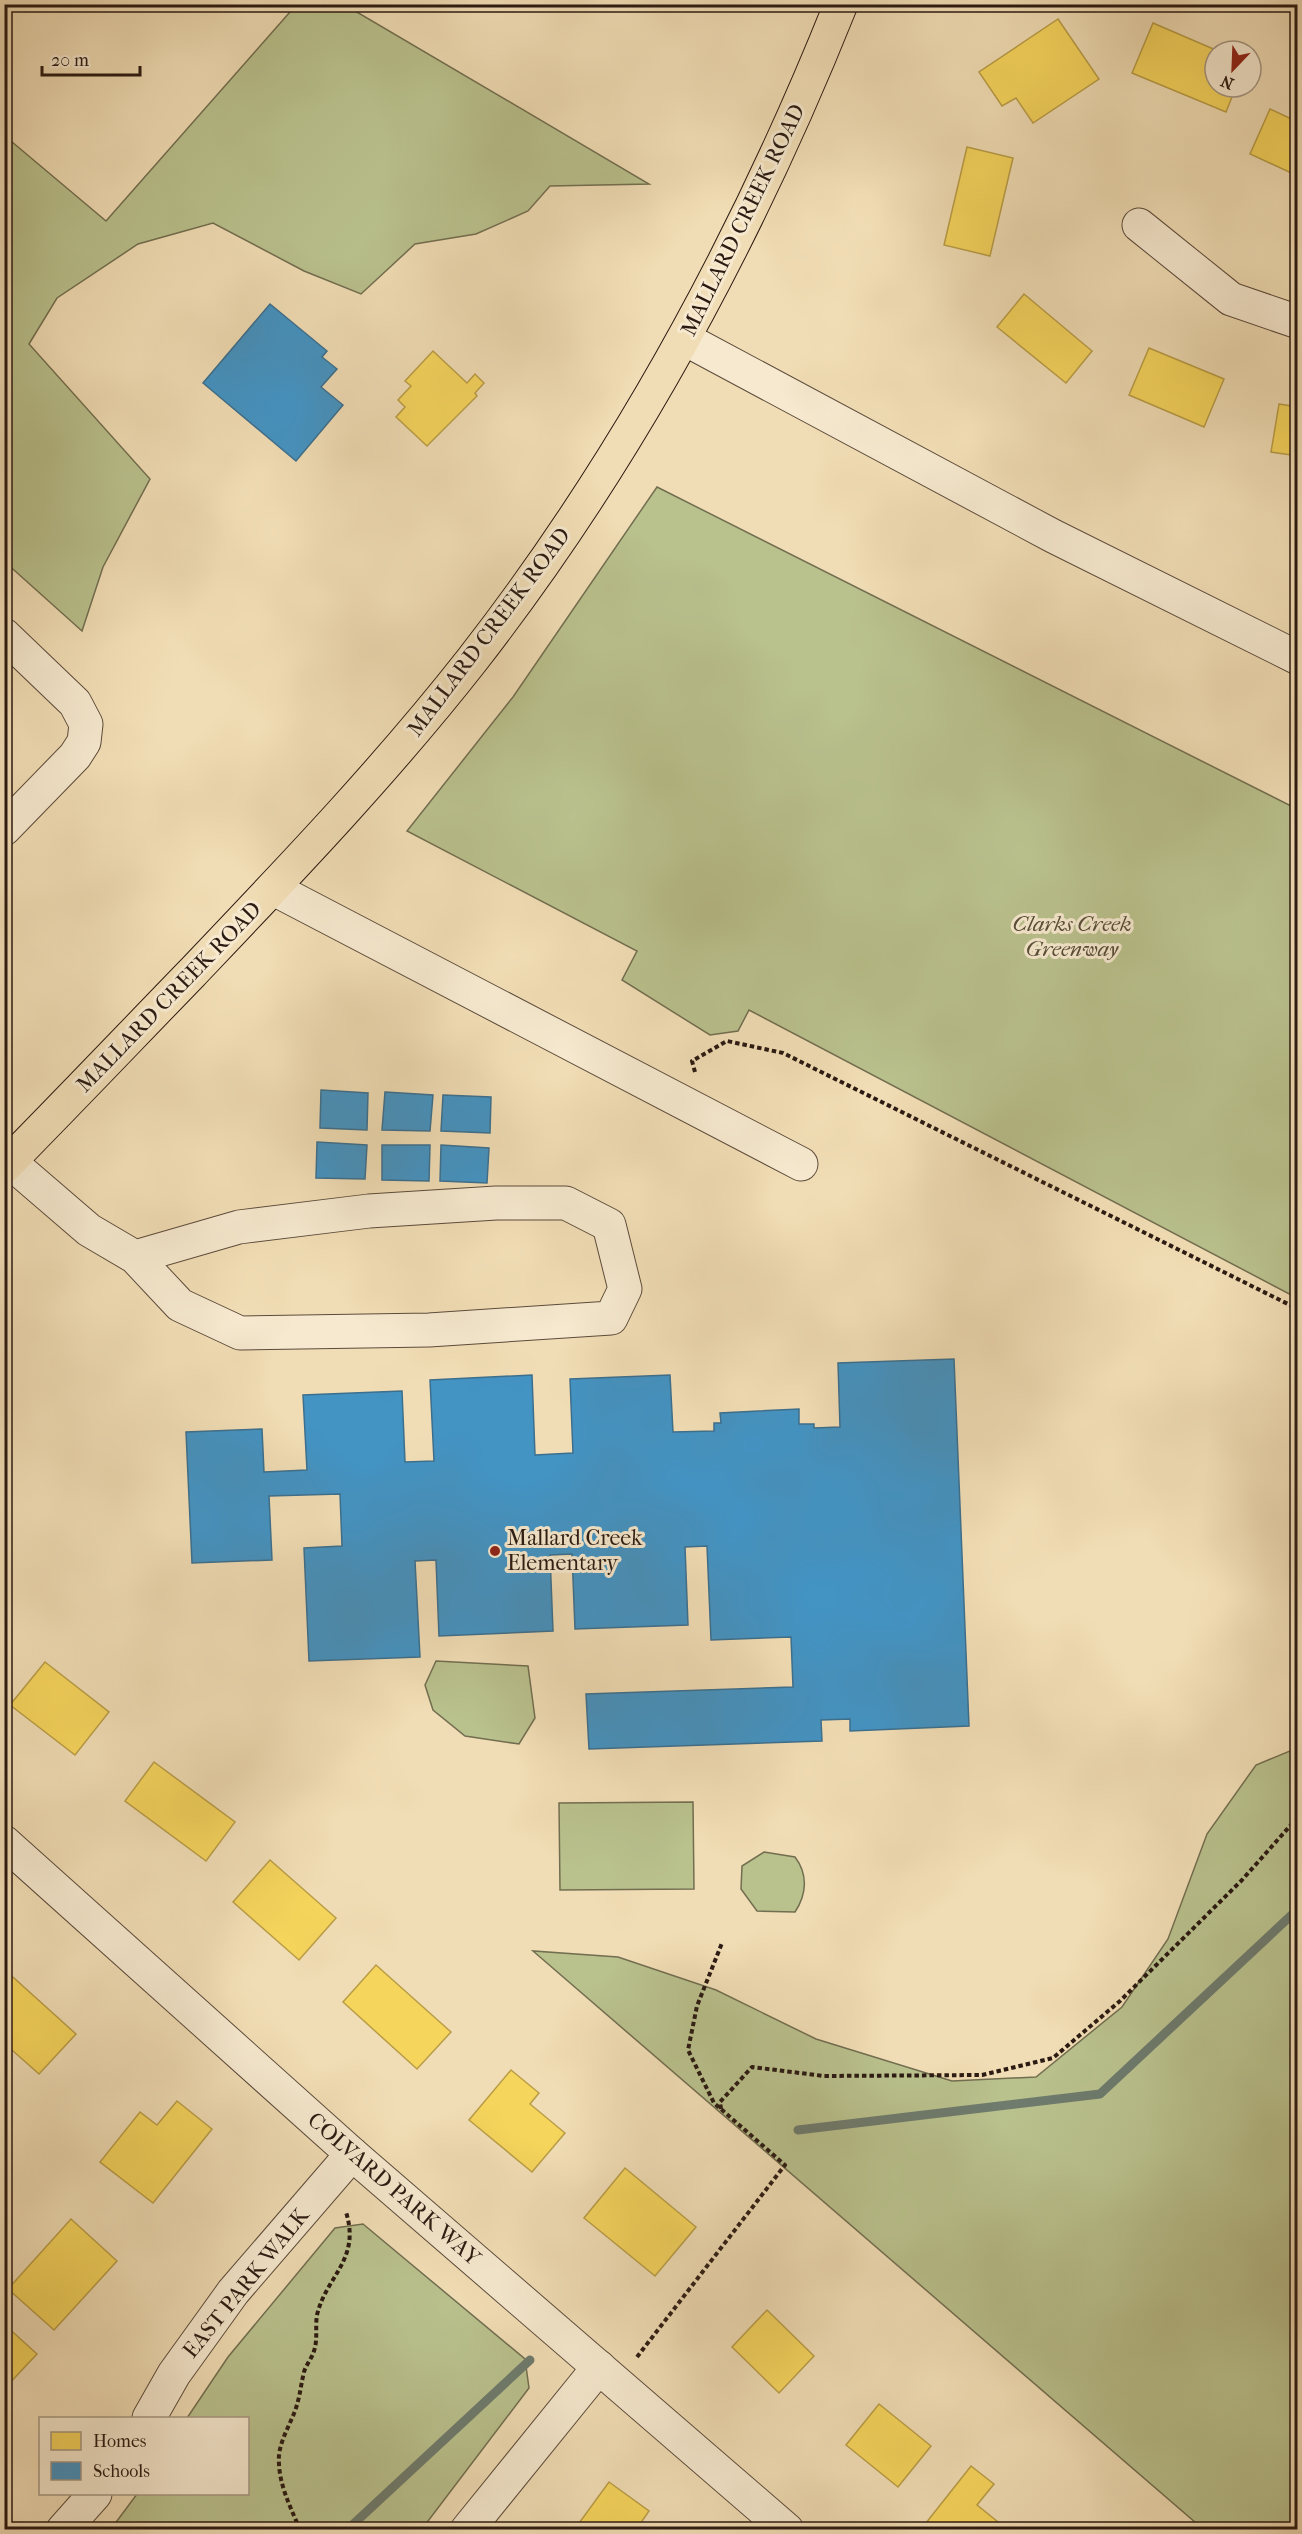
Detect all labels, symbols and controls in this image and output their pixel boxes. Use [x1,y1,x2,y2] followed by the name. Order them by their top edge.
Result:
[42,39,140,77] scale bar
[1203,39,1263,99] north arrow
[51,50,89,71] text: 20 m
[1217,71,1237,93] text: N
[675,100,811,340] street label: MALLARD CREEK ROAD
[402,522,576,742] street label: MALLARD CREEK ROAD
[71,896,267,1098] street label: MALLARD CREEK ROAD
[1013,911,1131,962] park label: Clarks Creek Greenway
[507,1525,643,1576] place label: Mallard Creek Elementary
[488,1544,502,1558] marker: Mallard Creek Elementary
[302,2107,486,2272] street label: COLVARD PARK WAY
[177,2202,315,2363] street label: EAST PARK WALK
[39,2417,249,2495] legend
[93,2431,147,2452] text: Homes
[93,2461,150,2482] text: Schools

